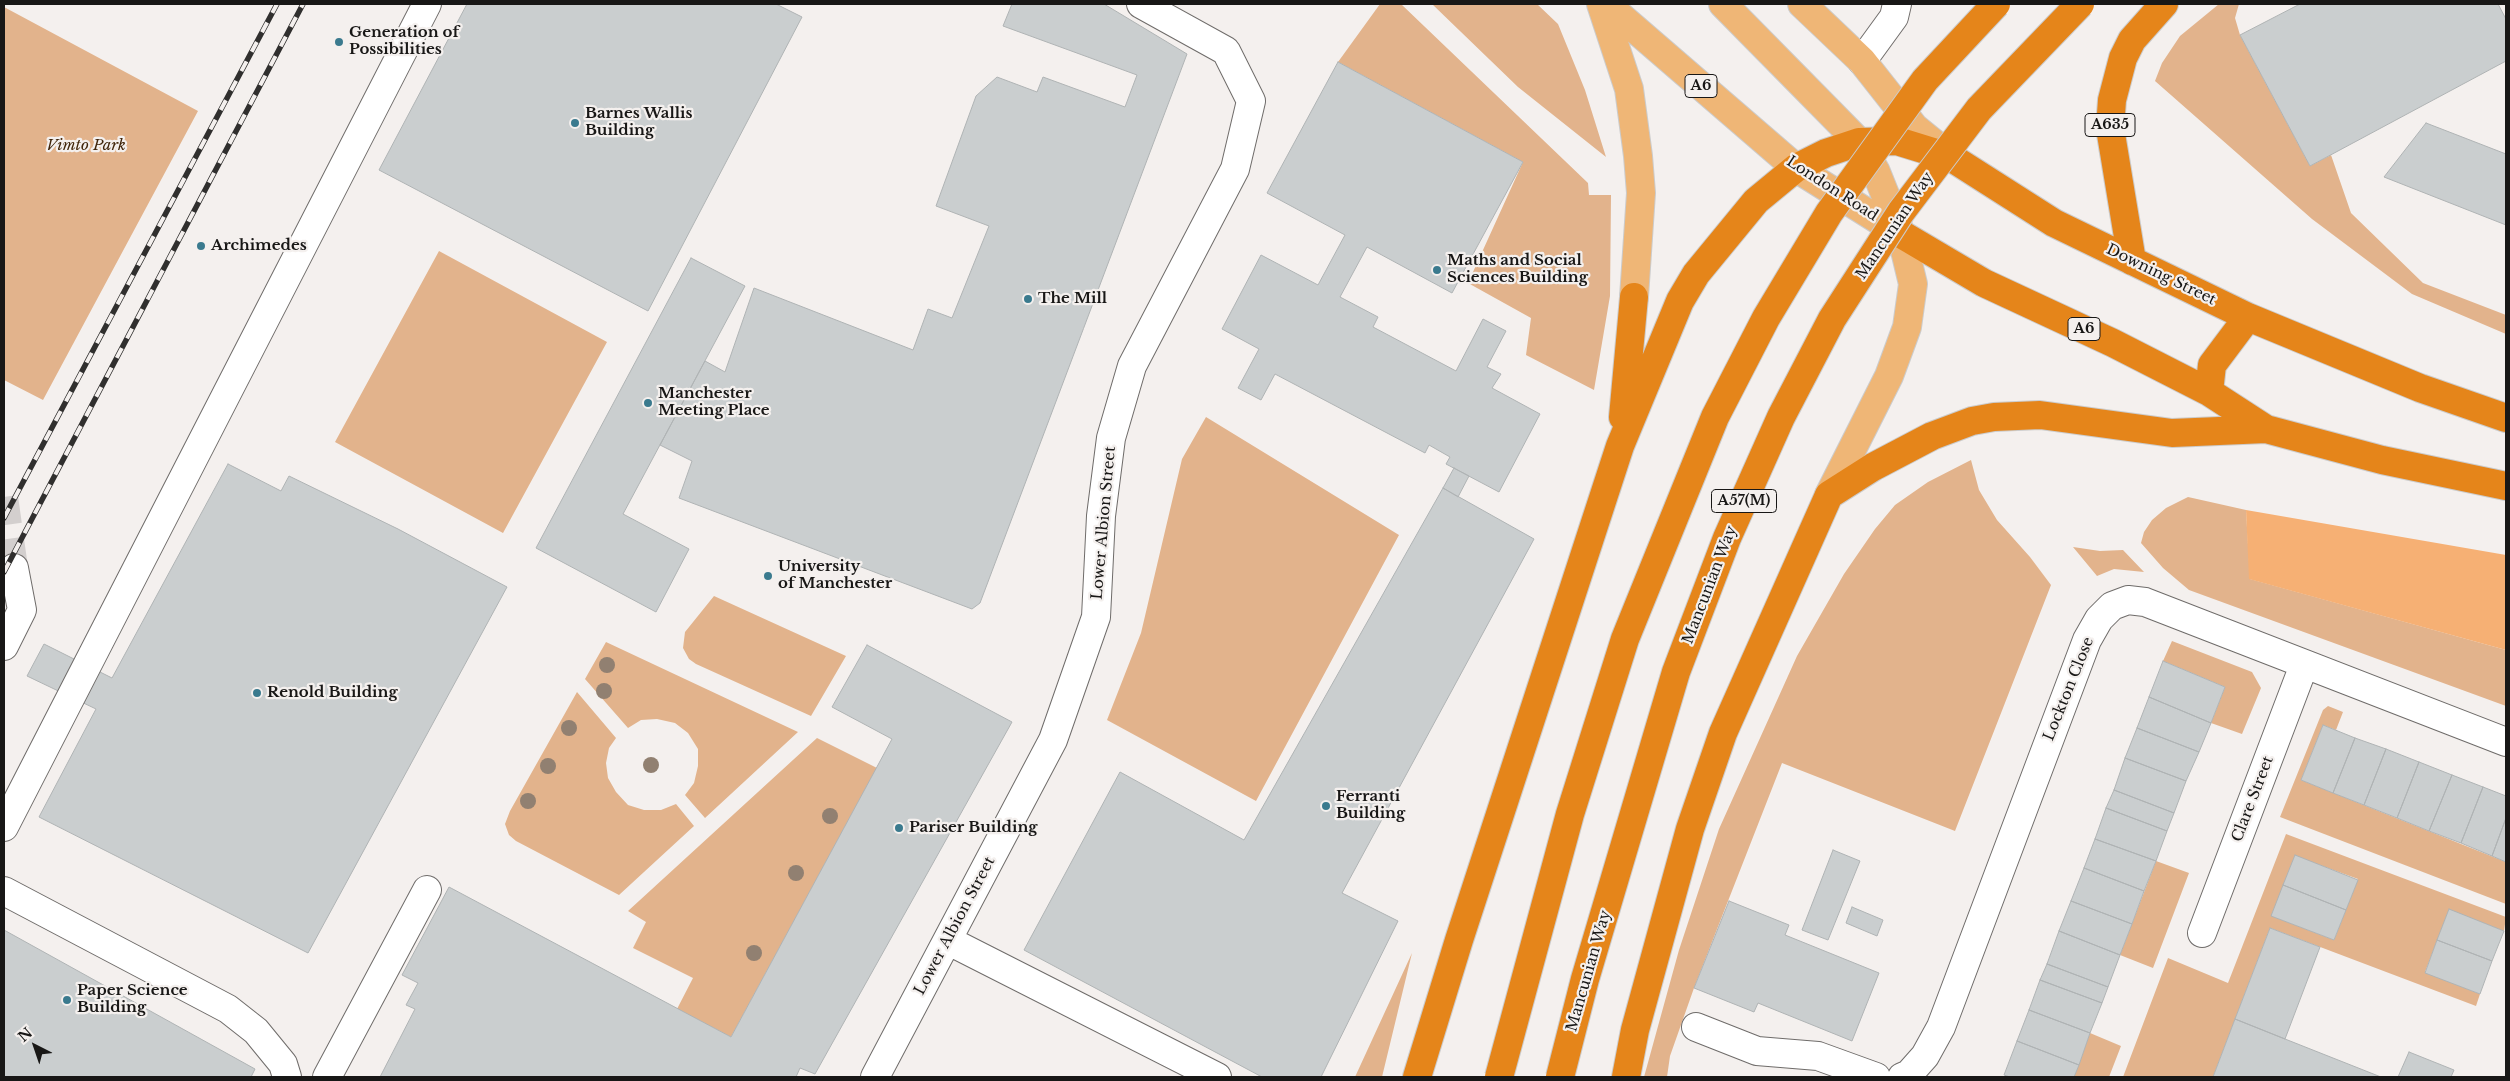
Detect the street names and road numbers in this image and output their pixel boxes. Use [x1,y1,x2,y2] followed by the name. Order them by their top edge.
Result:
[1685,74,1717,98] road number: A6
[2085,114,2135,136] road number: A635
[1783,153,1881,225] street label: London Road
[1852,169,1938,283] street label: Mancunian Way
[2103,241,2219,309] street label: Downing Street
[2068,318,2100,340] road number: A6
[1088,446,1120,600] street label: Lower Albion Street
[1712,490,1776,512] road number: A57(M)
[1679,523,1741,647] street label: Mancunian Way
[2040,635,2098,743] street label: Lockton Close
[2228,754,2278,844] street label: Clare Street
[911,854,999,998] street label: Lower Albion Street
[1563,908,1615,1034] street label: Mancunian Way

